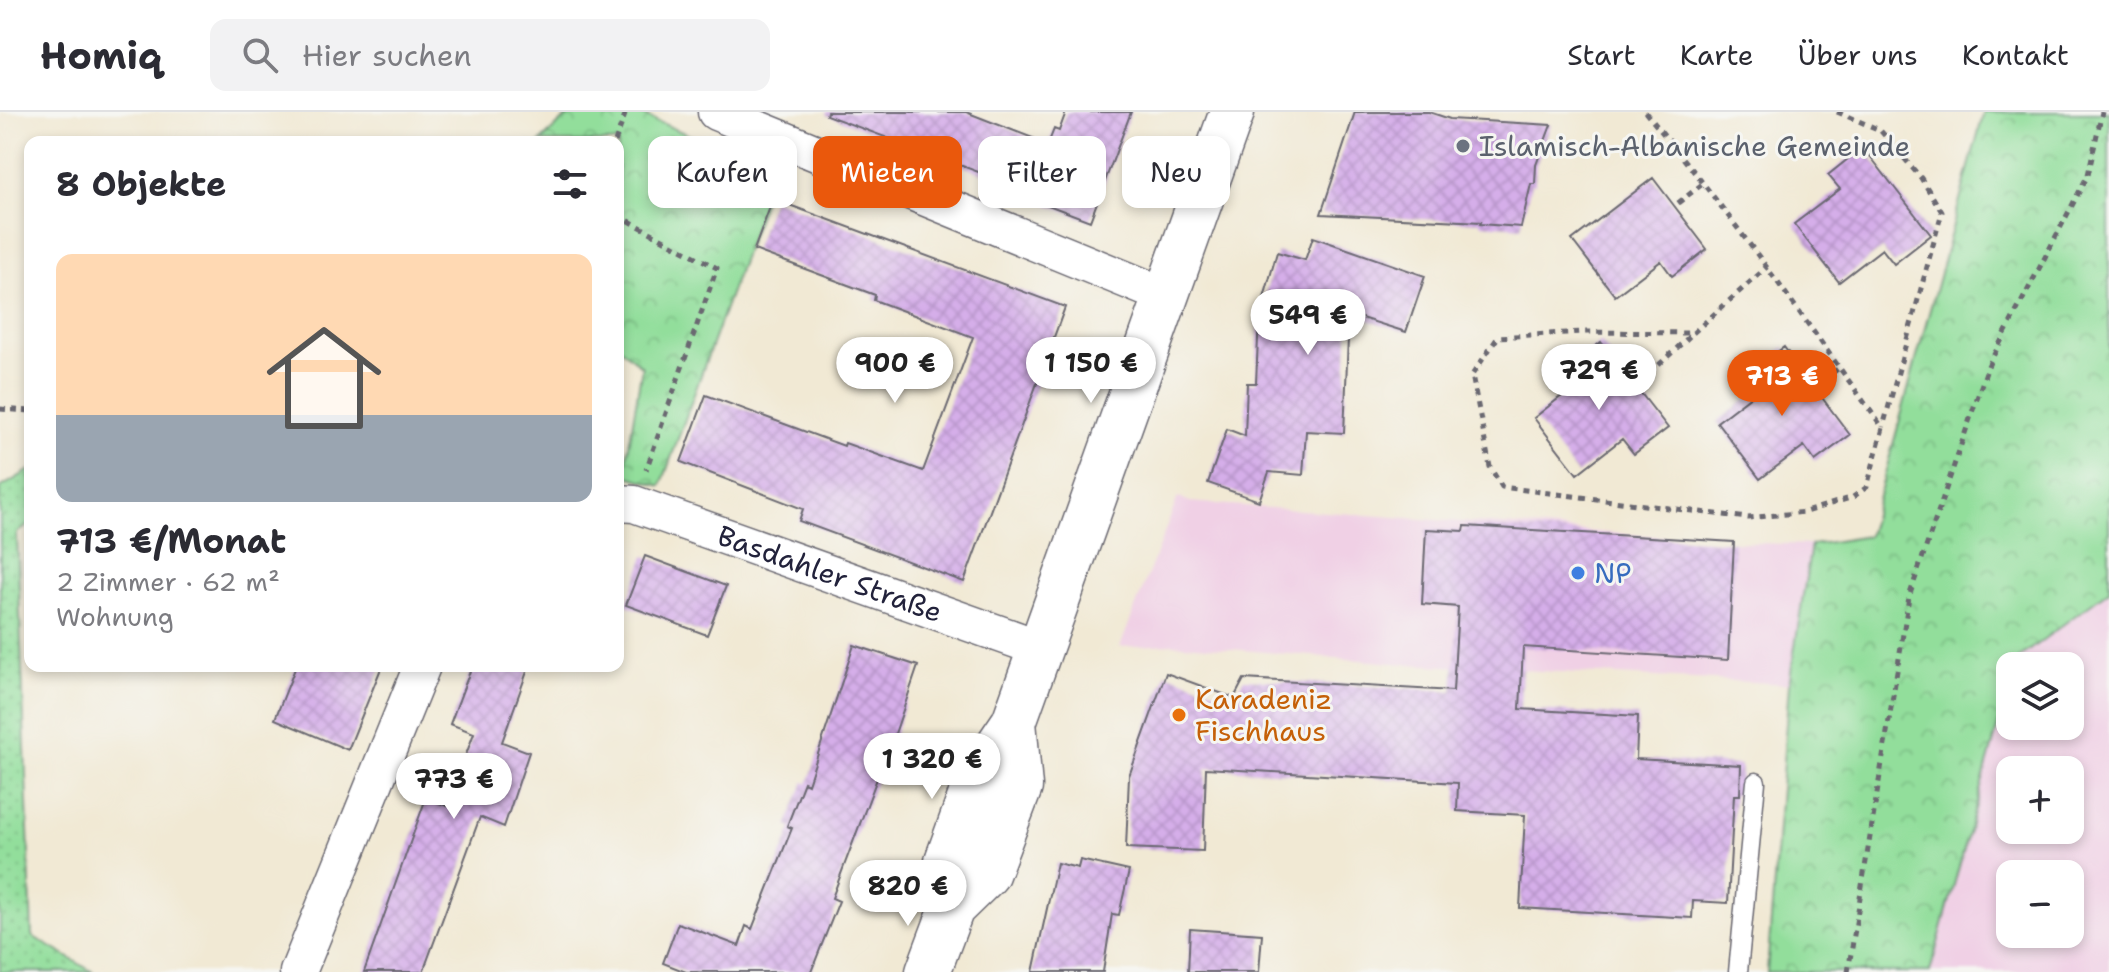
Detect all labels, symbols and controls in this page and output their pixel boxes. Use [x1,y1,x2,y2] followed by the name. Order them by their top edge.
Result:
[210,19,770,91] search box
[40,30,162,81] text: Homiq
[238,33,282,77] icon: search
[302,35,472,76] text: Hier suchen
[1567,36,1636,74] text: Start
[1680,36,1754,74] text: Karte
[1798,36,1918,74] text: Über uns
[1962,36,2069,74] text: Kontakt
[1479,127,1910,165] place label: Islamisch-Albanische Gemeinde
[648,136,797,208] chip: Kaufen
[813,136,962,208] chip: Mieten
[978,136,1106,208] chip: Filter
[1122,136,1230,208] chip: Neu
[1454,137,1472,155] marker: Islamisch-Albanische Gemeinde
[56,161,227,207] text: 8 Objekte
[548,162,592,206] icon: filters
[1252,289,1364,357] pin: 549 €
[1269,297,1347,332] text: 549 €
[252,306,396,450] icon: home
[839,337,951,405] pin: 900 €
[1017,337,1165,405] pin: 1 150 €
[1543,344,1655,412] pin: 729 €
[854,345,936,380] text: 900 €
[1044,345,1138,380] text: 1 150 €
[1726,350,1838,418] pin: 713 €
[1559,352,1639,387] text: 729 €
[1745,358,1819,393] text: 713 €
[712,516,948,631] street label: Basdahler Straße
[56,518,286,564] text: 713 €/Monat
[1594,554,1632,592] place label: NP
[56,564,280,599] text: 2 Zimmer · 62 m²
[1569,564,1587,582] marker: NP
[56,599,174,634] text: Wohnung
[1996,652,2084,948] map controls
[1996,652,2084,740] button: layers
[1195,680,1332,750] place label: Karadeniz Fischhaus
[1170,706,1188,724] marker: Karadeniz Fischhaus
[858,733,1006,801] pin: 1 320 €
[881,741,983,776] text: 1 320 €
[398,753,510,821] pin: 773 €
[1996,756,2084,844] button: +
[414,761,494,796] text: 773 €
[852,860,964,928] pin: 820 €
[1996,860,2084,948] button: −
[868,868,948,903] text: 820 €

